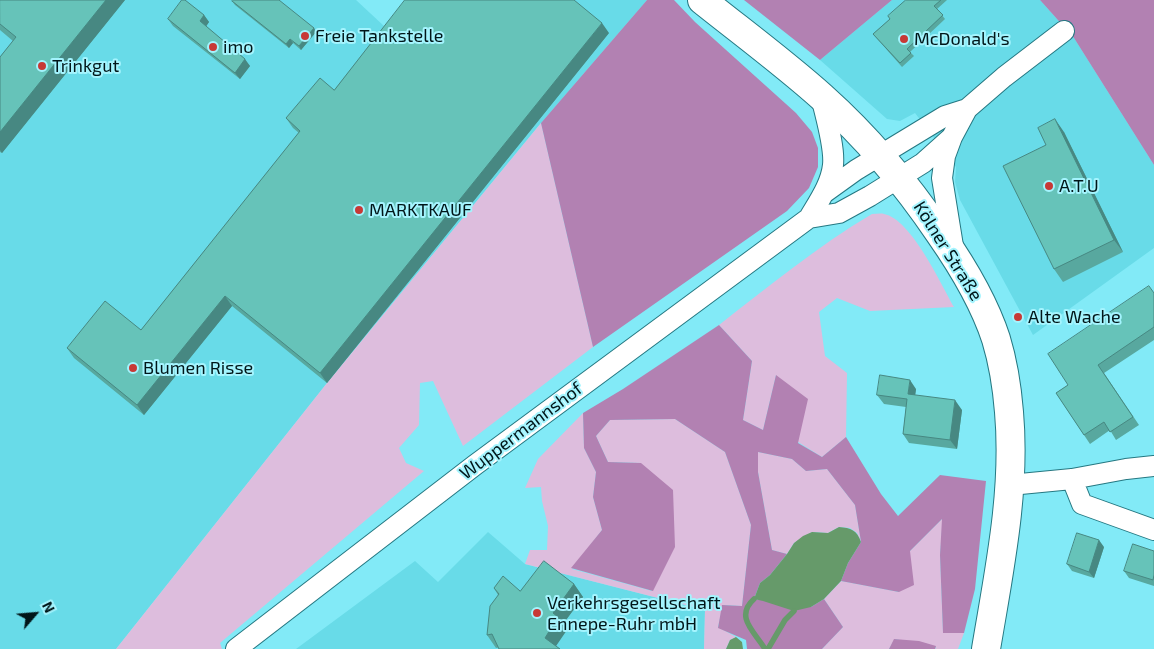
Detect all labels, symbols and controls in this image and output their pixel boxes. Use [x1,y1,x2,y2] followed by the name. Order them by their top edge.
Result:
[315,25,443,47] place label: Freie Tankstelle
[914,28,1010,50] place label: McDonald's
[299,30,311,42] marker: Freie Tankstelle
[898,33,910,45] marker: McDonald's
[223,36,253,58] place label: imo
[207,41,219,53] marker: imo
[52,55,119,77] place label: Trinkgut
[36,60,48,72] marker: Trinkgut
[1059,175,1099,197] place label: A.T.U
[1043,180,1055,192] marker: A.T.U
[909,197,987,305] street label: Kölner Straße
[369,199,472,221] place label: MARKTKAUF
[353,204,365,216] marker: MARKTKAUF
[1028,306,1121,328] place label: Alte Wache
[1012,311,1024,323] marker: Alte Wache
[143,357,253,379] place label: Blumen Risse
[127,362,139,374] marker: Blumen Risse
[455,378,587,484] street label: Wuppermannshof
[10,589,60,639] north arrow
[547,592,721,634] place label: Verkehrsgesellschaft Ennepe-Ruhr mbH
[39,599,59,615] text: N
[531,607,543,619] marker: Verkehrsgesellschaft Ennepe-Ruhr mbH

